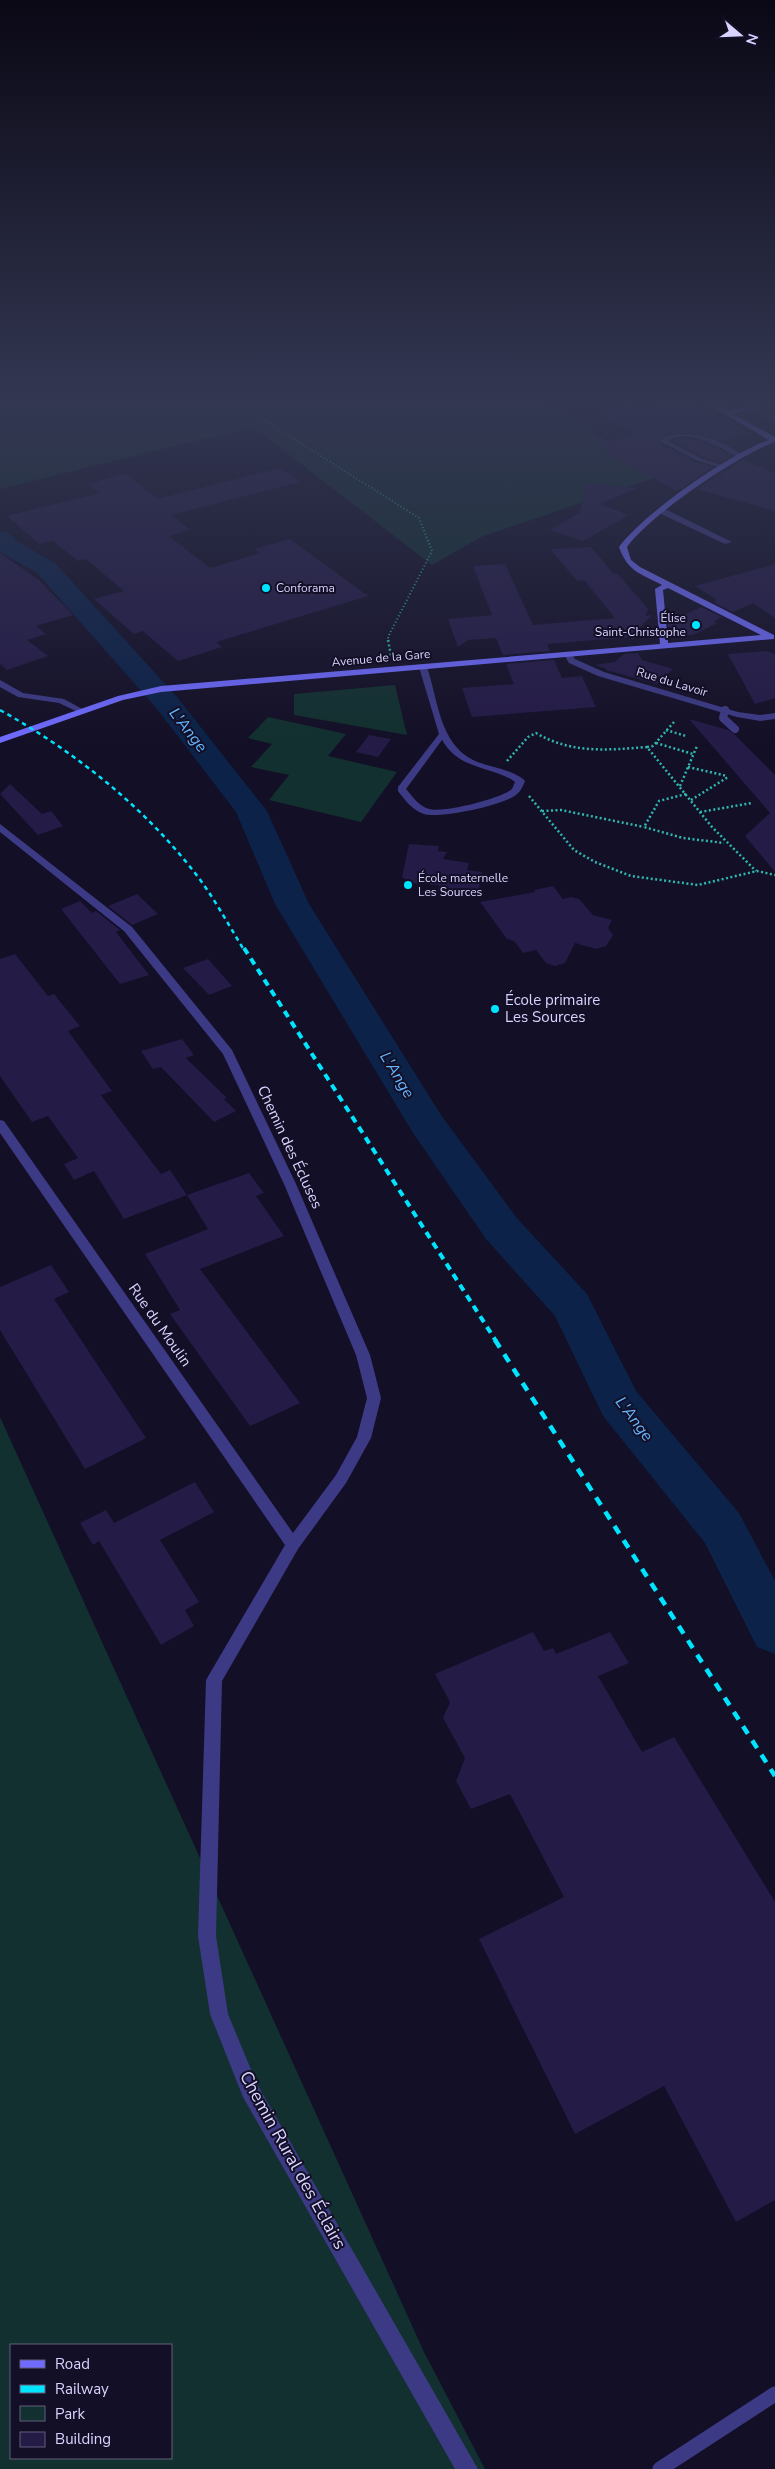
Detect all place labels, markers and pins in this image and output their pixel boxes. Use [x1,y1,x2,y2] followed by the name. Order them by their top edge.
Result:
[276,580,335,596] place label: Conforama
[260,582,272,594] marker: Conforama
[595,610,686,640] place label: Élise Saint-Christophe
[690,619,702,631] marker: Élise Saint-Christophe
[418,870,508,900] place label: École maternelle Les Sources
[402,879,414,891] marker: École maternelle Les Sources
[505,990,600,1027] place label: École primaire Les Sources
[489,1003,501,1015] marker: École primaire Les Sources

